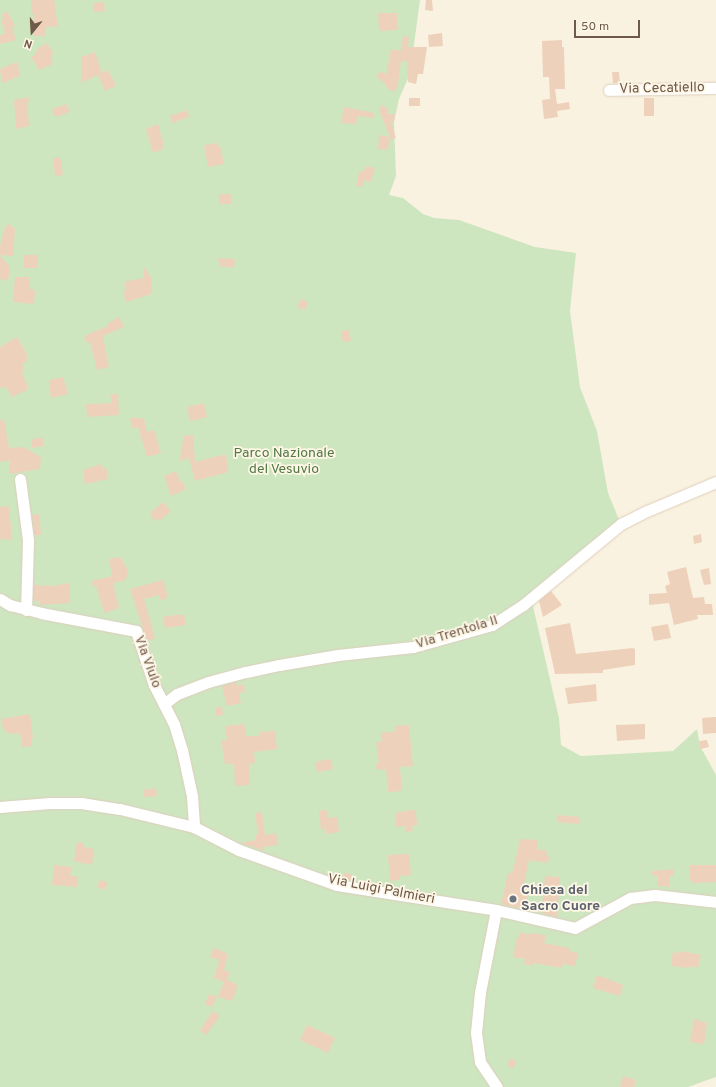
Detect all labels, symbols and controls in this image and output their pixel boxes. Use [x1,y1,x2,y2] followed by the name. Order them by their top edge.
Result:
[12,12,52,52] north arrow
[576,12,642,38] scale bar
[581,19,609,35] text: 50 m
[22,36,34,51] text: N
[619,80,705,98] street label: Via Cecatiello
[233,446,335,478] park label: Parco Nazionale del Vesuvio
[413,612,501,654] street label: Via Trentola II
[130,633,164,691] street label: Via Viulo
[326,871,436,909] street label: Via Luigi Palmieri
[521,883,600,916] place label: Chiesa del Sacro Cuore
[508,894,518,904] marker: Chiesa del Sacro Cuore

